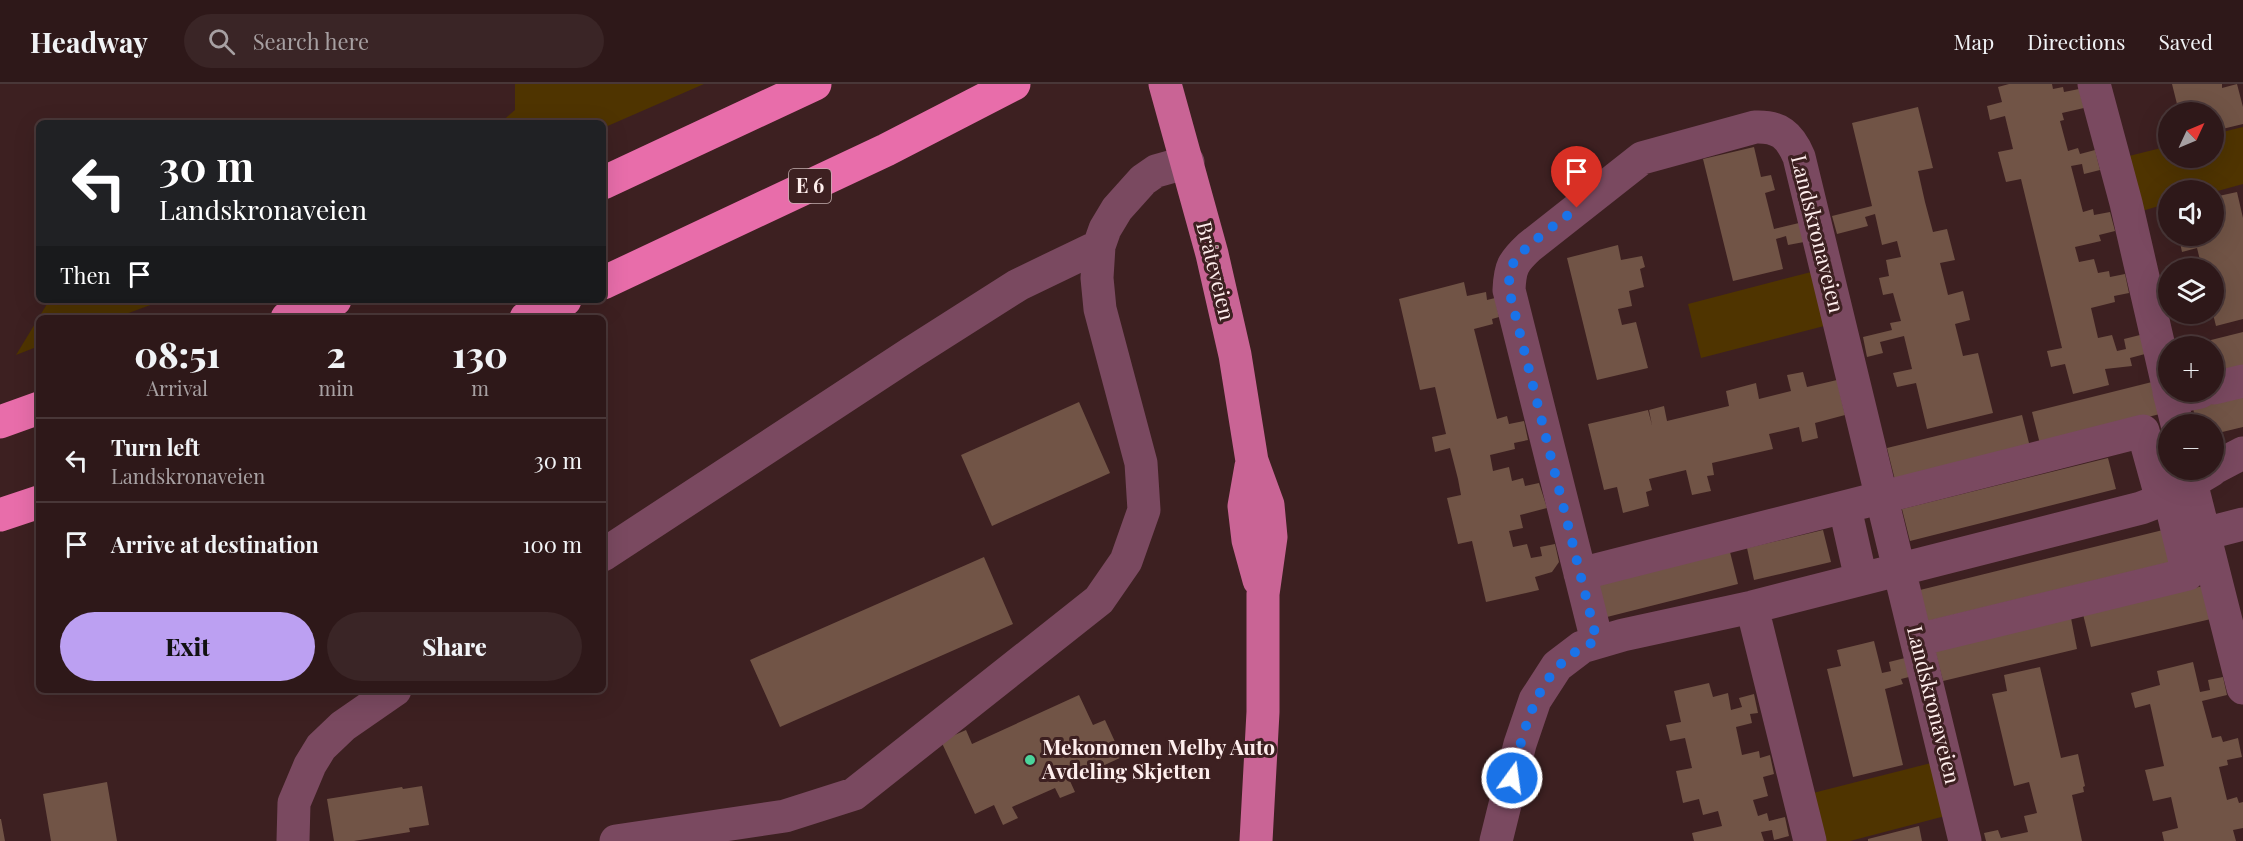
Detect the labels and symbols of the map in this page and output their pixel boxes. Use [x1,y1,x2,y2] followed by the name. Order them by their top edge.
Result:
[2158,102,2224,168] north arrow
[1551,146,1602,208] pin
[1786,152,1852,316] street label: Landskronaveien
[789,169,831,203] road number: E 6
[1191,218,1243,323] street label: Bråteveien
[1902,623,1968,787] street label: Landskronaveien
[1041,732,1275,784] place label: Mekonomen Melby Auto Avdeling Skjetten
[1480,746,1544,810] position arrow
[1023,753,1037,767] marker: Mekonomen Melby Auto Avdeling Skjetten

